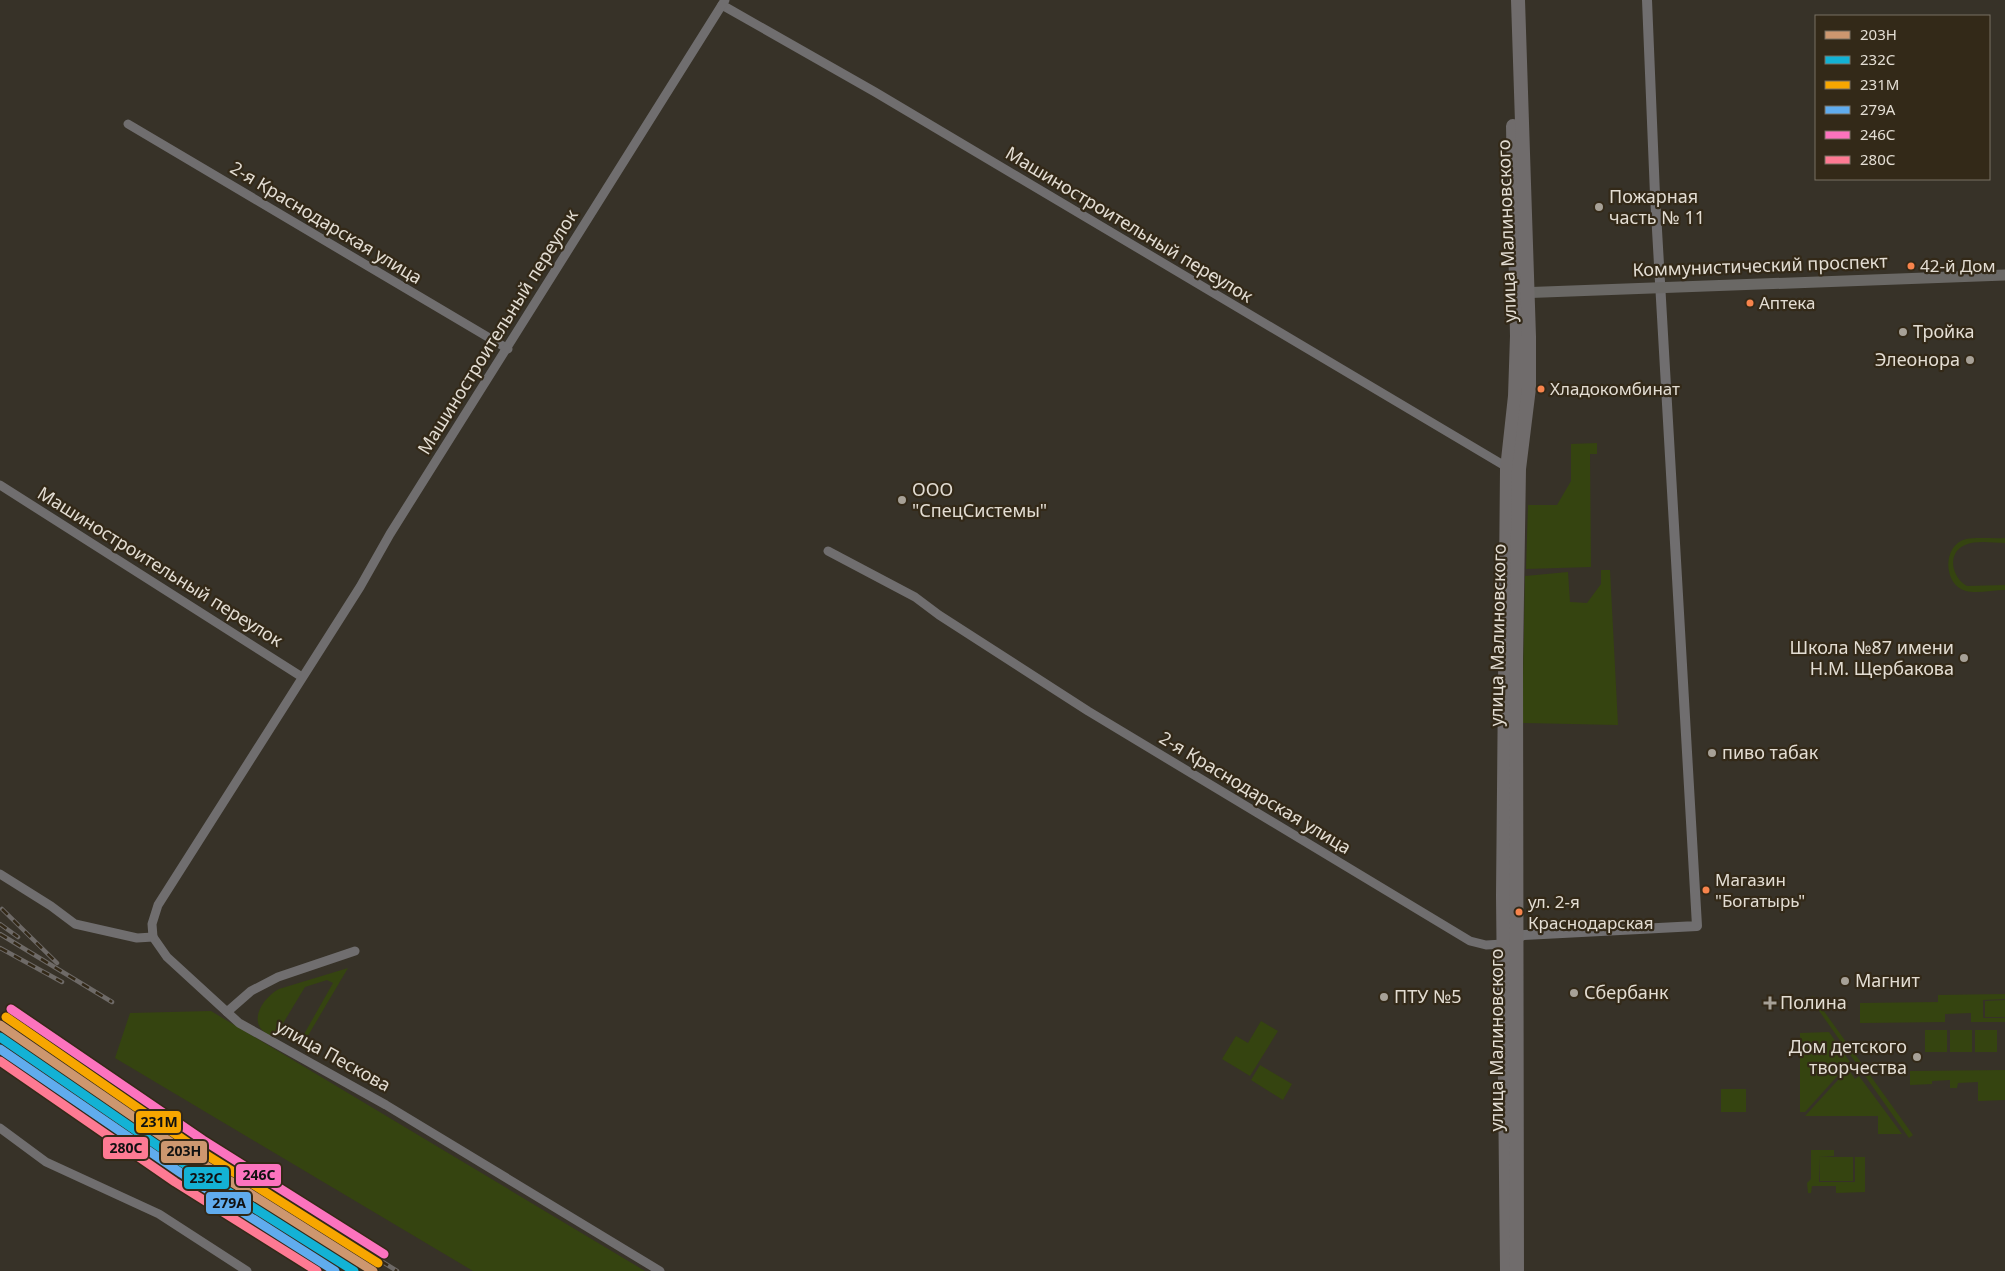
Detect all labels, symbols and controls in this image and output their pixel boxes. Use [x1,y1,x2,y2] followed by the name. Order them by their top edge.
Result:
[1815,15,1990,180] legend
[1860,24,1897,44] text: 203Н
[1860,49,1896,69] text: 232C
[1860,74,1899,94] text: 231М
[1860,99,1896,119] text: 279А
[1860,124,1895,144] text: 246С
[1491,139,1521,323] street label: улица Малиновского
[1001,141,1258,308] street label: Машиностроительный переулок
[1860,149,1895,169] text: 280С
[226,155,427,289] street label: 2-я Краснодарская улица
[1609,184,1705,229] place label: Пожарная часть № 11
[1593,201,1605,213] marker: Пожарная часть № 11
[412,204,583,459] street label: Машиностроительный переулок
[1632,249,1889,281] street label: Коммунистический проспект
[1920,254,1995,277] place label: 42-й Дом
[1906,261,1916,271] marker: 42-й Дом
[1759,291,1815,314] place label: Аптека
[1745,298,1755,308] marker: Аптека
[1913,319,1975,343] place label: Тройка
[1897,326,1909,338] marker: Тройка
[1875,347,1960,371] place label: Элеонора
[1964,354,1976,366] marker: Элеонора
[1550,377,1680,400] place label: Хладокомбинат
[1536,384,1546,394] marker: Хладокомбинат
[912,477,1047,522] place label: ООО "СпецСистемы"
[33,481,288,652] street label: Машиностроительный переулок
[896,494,908,506] marker: ООО "СпецСистемы"
[1483,543,1511,727] street label: улица Малиновского
[1789,635,1954,680] place label: Школа №87 имени Н.М. Щербакова
[1958,652,1970,664] marker: Школа №87 имени Н.М. Щербакова
[1155,725,1356,859] street label: 2-я Краснодарская улица
[1722,740,1819,764] place label: пиво табак
[1706,747,1718,759] marker: пиво табак
[1715,868,1805,912] place label: Магазин "Богатырь"
[1701,885,1711,895] marker: Магазин "Богатырь"
[1528,890,1654,934] place label: ул. 2-я Краснодарская
[1514,907,1524,917] marker: ул. 2-я Краснодарская
[1484,949,1508,1131] street label: улица Малиновского
[1855,968,1920,992] place label: Магнит
[1839,975,1851,987] marker: Магнит
[1584,980,1669,1004] place label: Сбербанк
[1394,984,1462,1008] place label: ПТУ №5
[1568,987,1580,999] marker: Сбербанк
[1780,990,1847,1014] place label: Полина
[1378,991,1390,1003] marker: ПТУ №5
[1764,997,1776,1009] marker: Полина
[272,1014,395,1097] street label: улица Пескова
[1789,1034,1907,1079] place label: Дом детского творчества
[1911,1051,1923,1063] marker: Дом детского творчества
[135,1110,182,1134] line badge: 231М
[140,1112,178,1131] text: 231М
[102,1136,149,1160] line badge: 280С
[109,1138,143,1157] text: 280С
[160,1140,208,1164] line badge: 203Н
[167,1141,201,1160] text: 203Н
[235,1163,282,1187] line badge: 246С
[242,1165,276,1184] text: 246С
[183,1166,230,1190] line badge: 232C
[189,1168,223,1187] text: 232C
[205,1191,252,1215] line badge: 279А
[212,1193,246,1212] text: 279А

